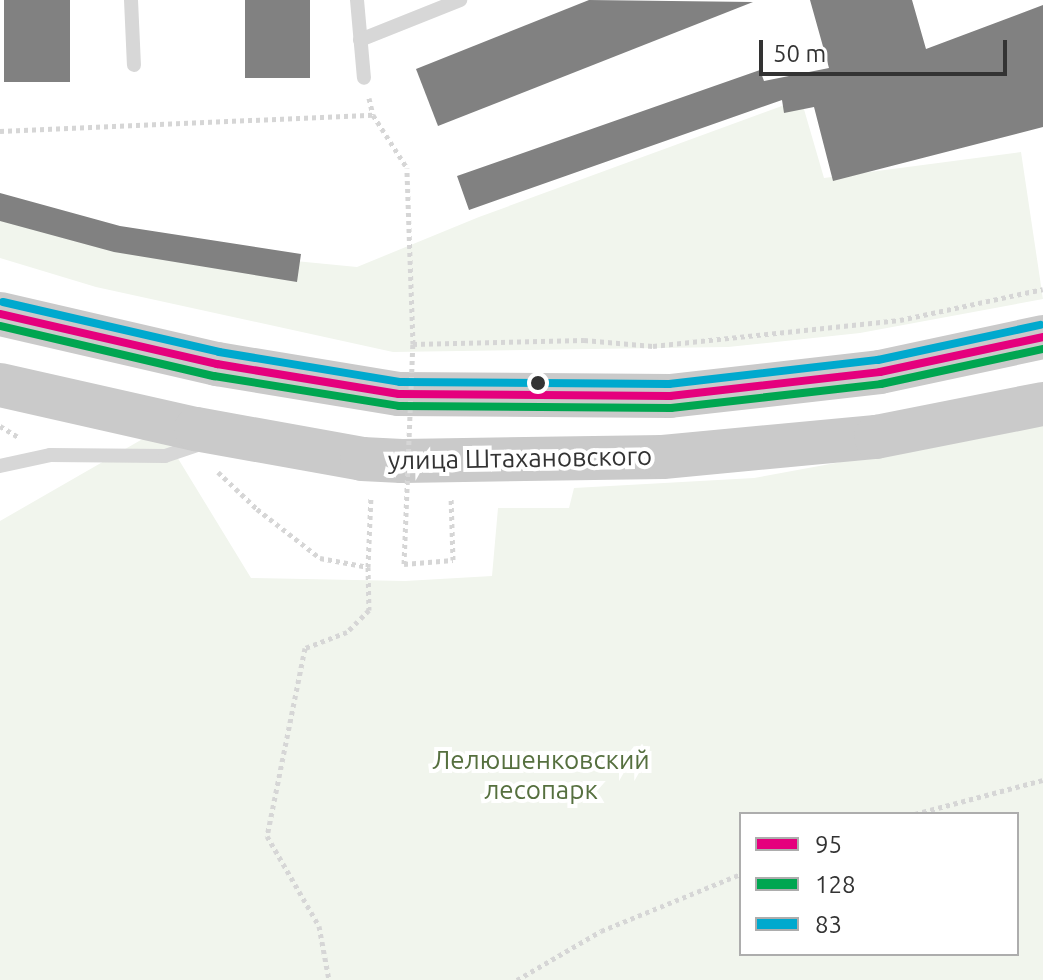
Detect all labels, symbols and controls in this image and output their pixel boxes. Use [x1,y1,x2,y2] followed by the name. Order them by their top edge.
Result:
[763,24,1011,74] scale bar
[773,40,826,67] text: 50 m
[530,375,546,391] unlabelled marker
[388,440,652,476] street label: улица Штахановского
[432,744,650,806] park label: Лелюшенковский лесопарк
[739,812,1019,956] legend
[815,831,842,858] text: 95
[815,871,856,898] text: 128
[815,911,842,938] text: 83

